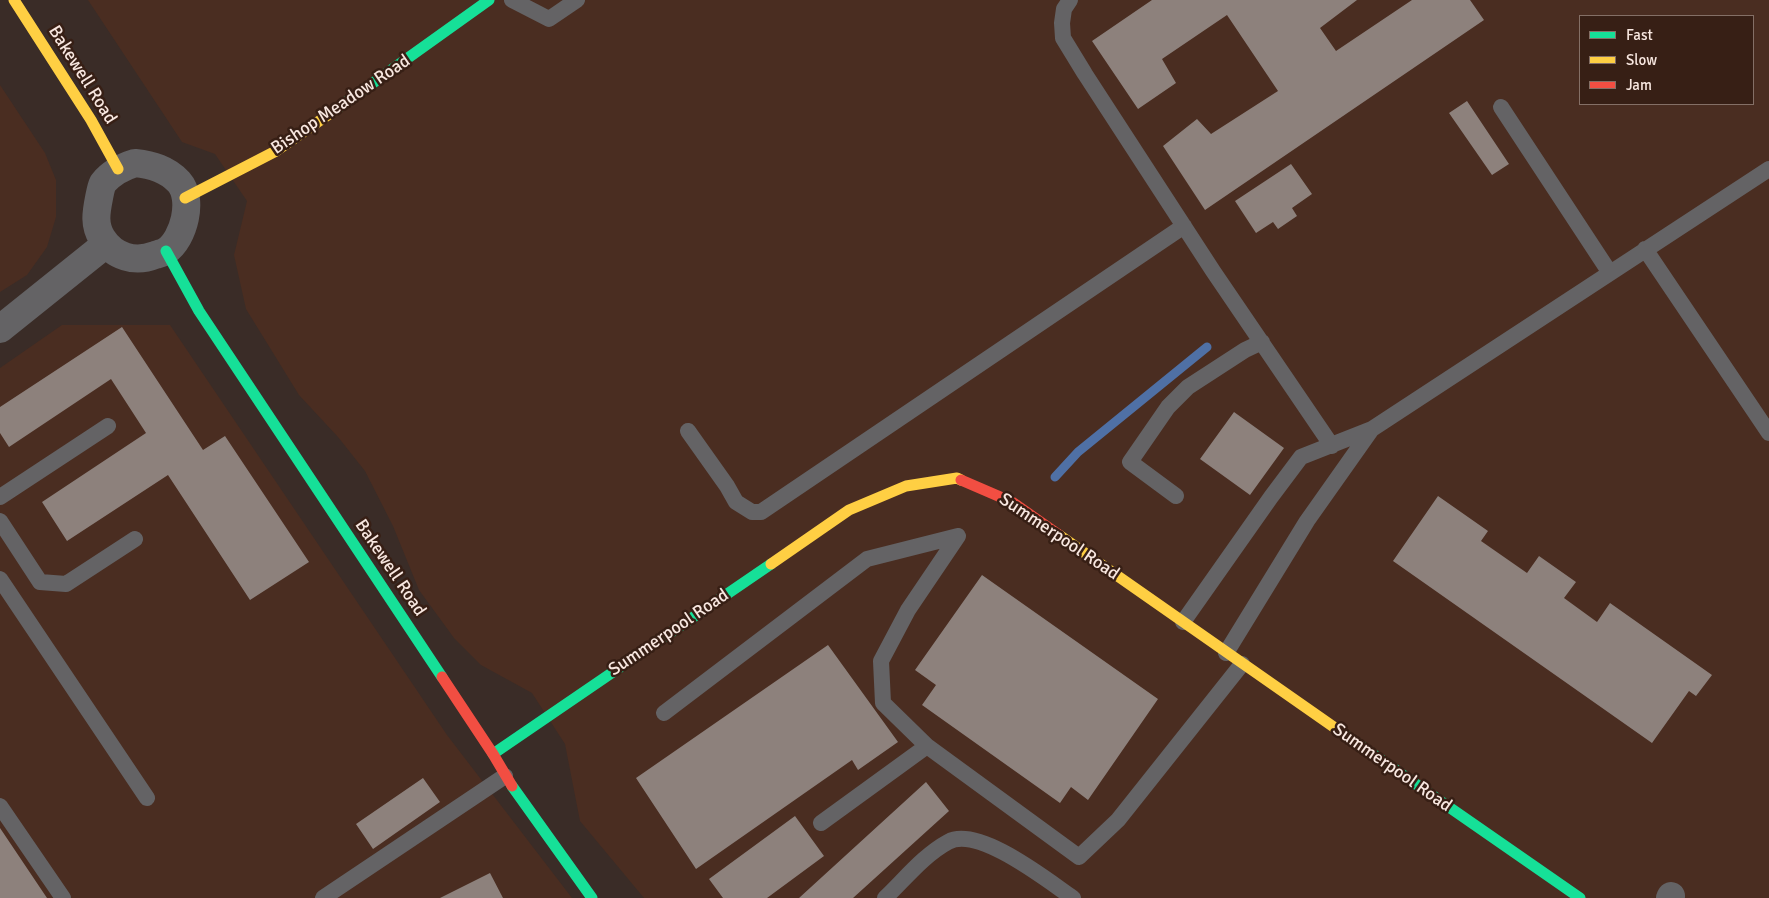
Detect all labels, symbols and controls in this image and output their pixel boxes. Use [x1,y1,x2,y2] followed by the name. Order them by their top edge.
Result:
[1579,15,1754,105] legend
[43,22,121,128] street label: Bakewell Road
[1626,26,1653,44] text: Fast
[267,50,415,160] street label: Bishop Meadow Road
[1626,51,1657,69] text: Slow
[1626,76,1652,94] text: Jam
[995,489,1123,585] street label: Summerpool Road
[350,515,430,621] street label: Bakewell Road
[605,585,733,681] street label: Summerpool Road
[1328,719,1456,817] street label: Summerpool Road

